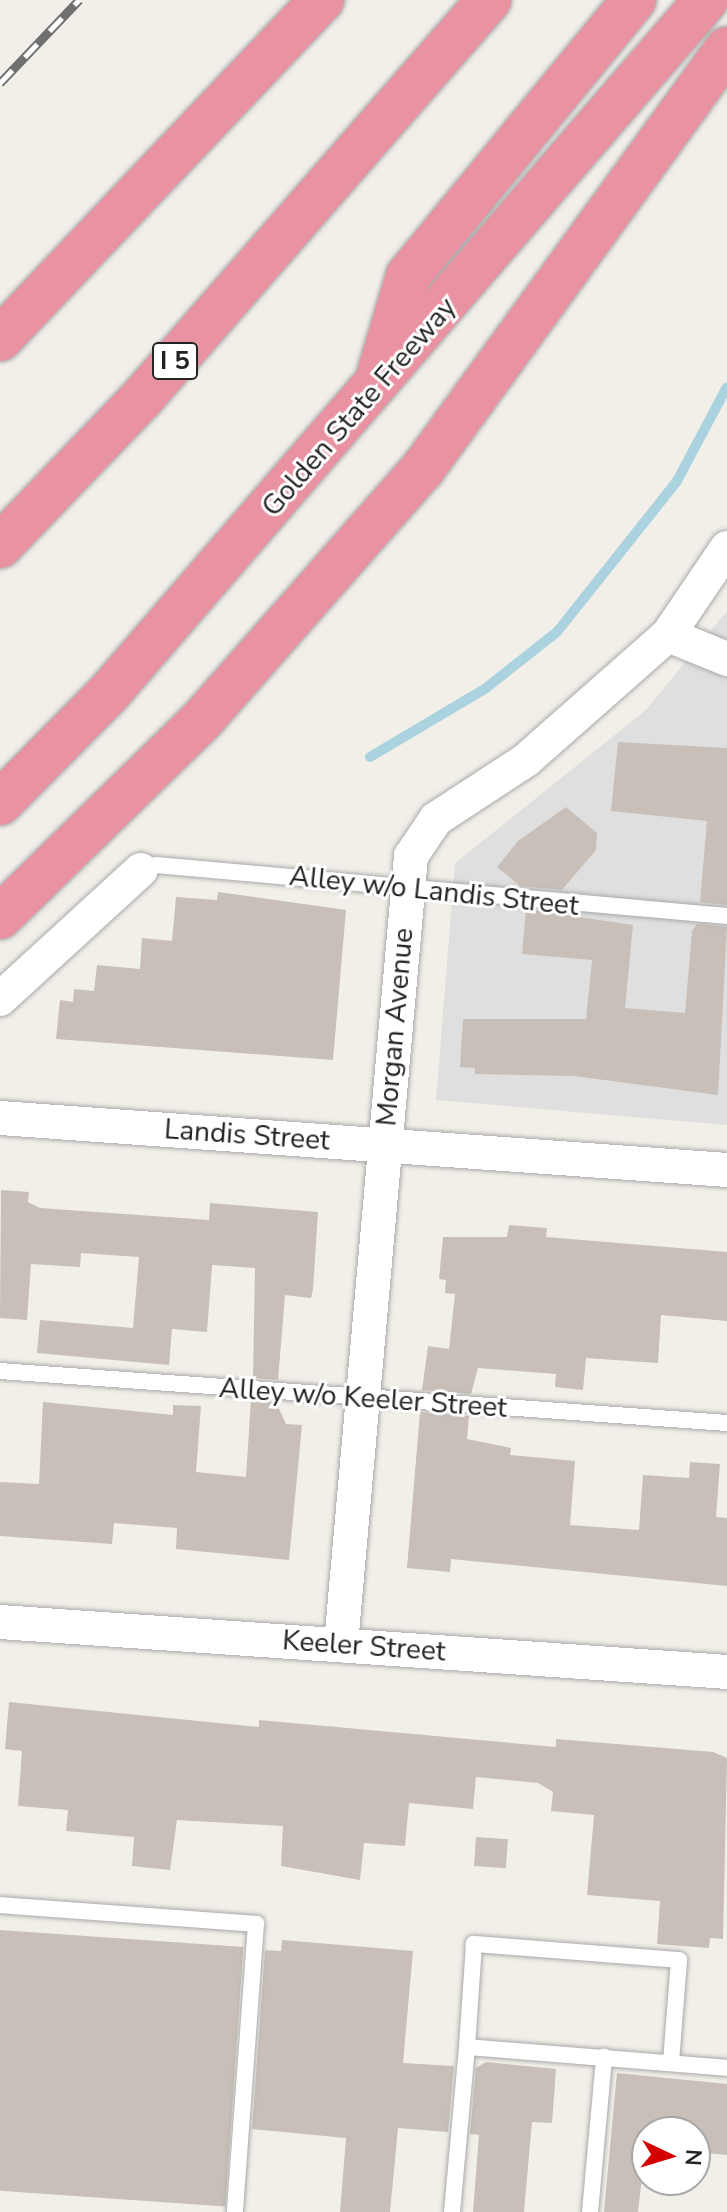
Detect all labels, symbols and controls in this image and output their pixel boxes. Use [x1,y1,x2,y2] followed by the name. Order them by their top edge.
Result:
[255,291,463,523] street label: Golden State Freeway
[151,339,199,383] road number: I 5
[288,859,580,923] street label: Alley w/o Landis Street
[370,926,420,1128] street label: Morgan Avenue
[163,1112,331,1158] street label: Landis Street
[218,1371,508,1425] street label: Alley w/o Keeler Street
[281,1624,447,1668] street label: Keeler Street
[631,2116,711,2196] north arrow
[677,2148,708,2167] text: N

